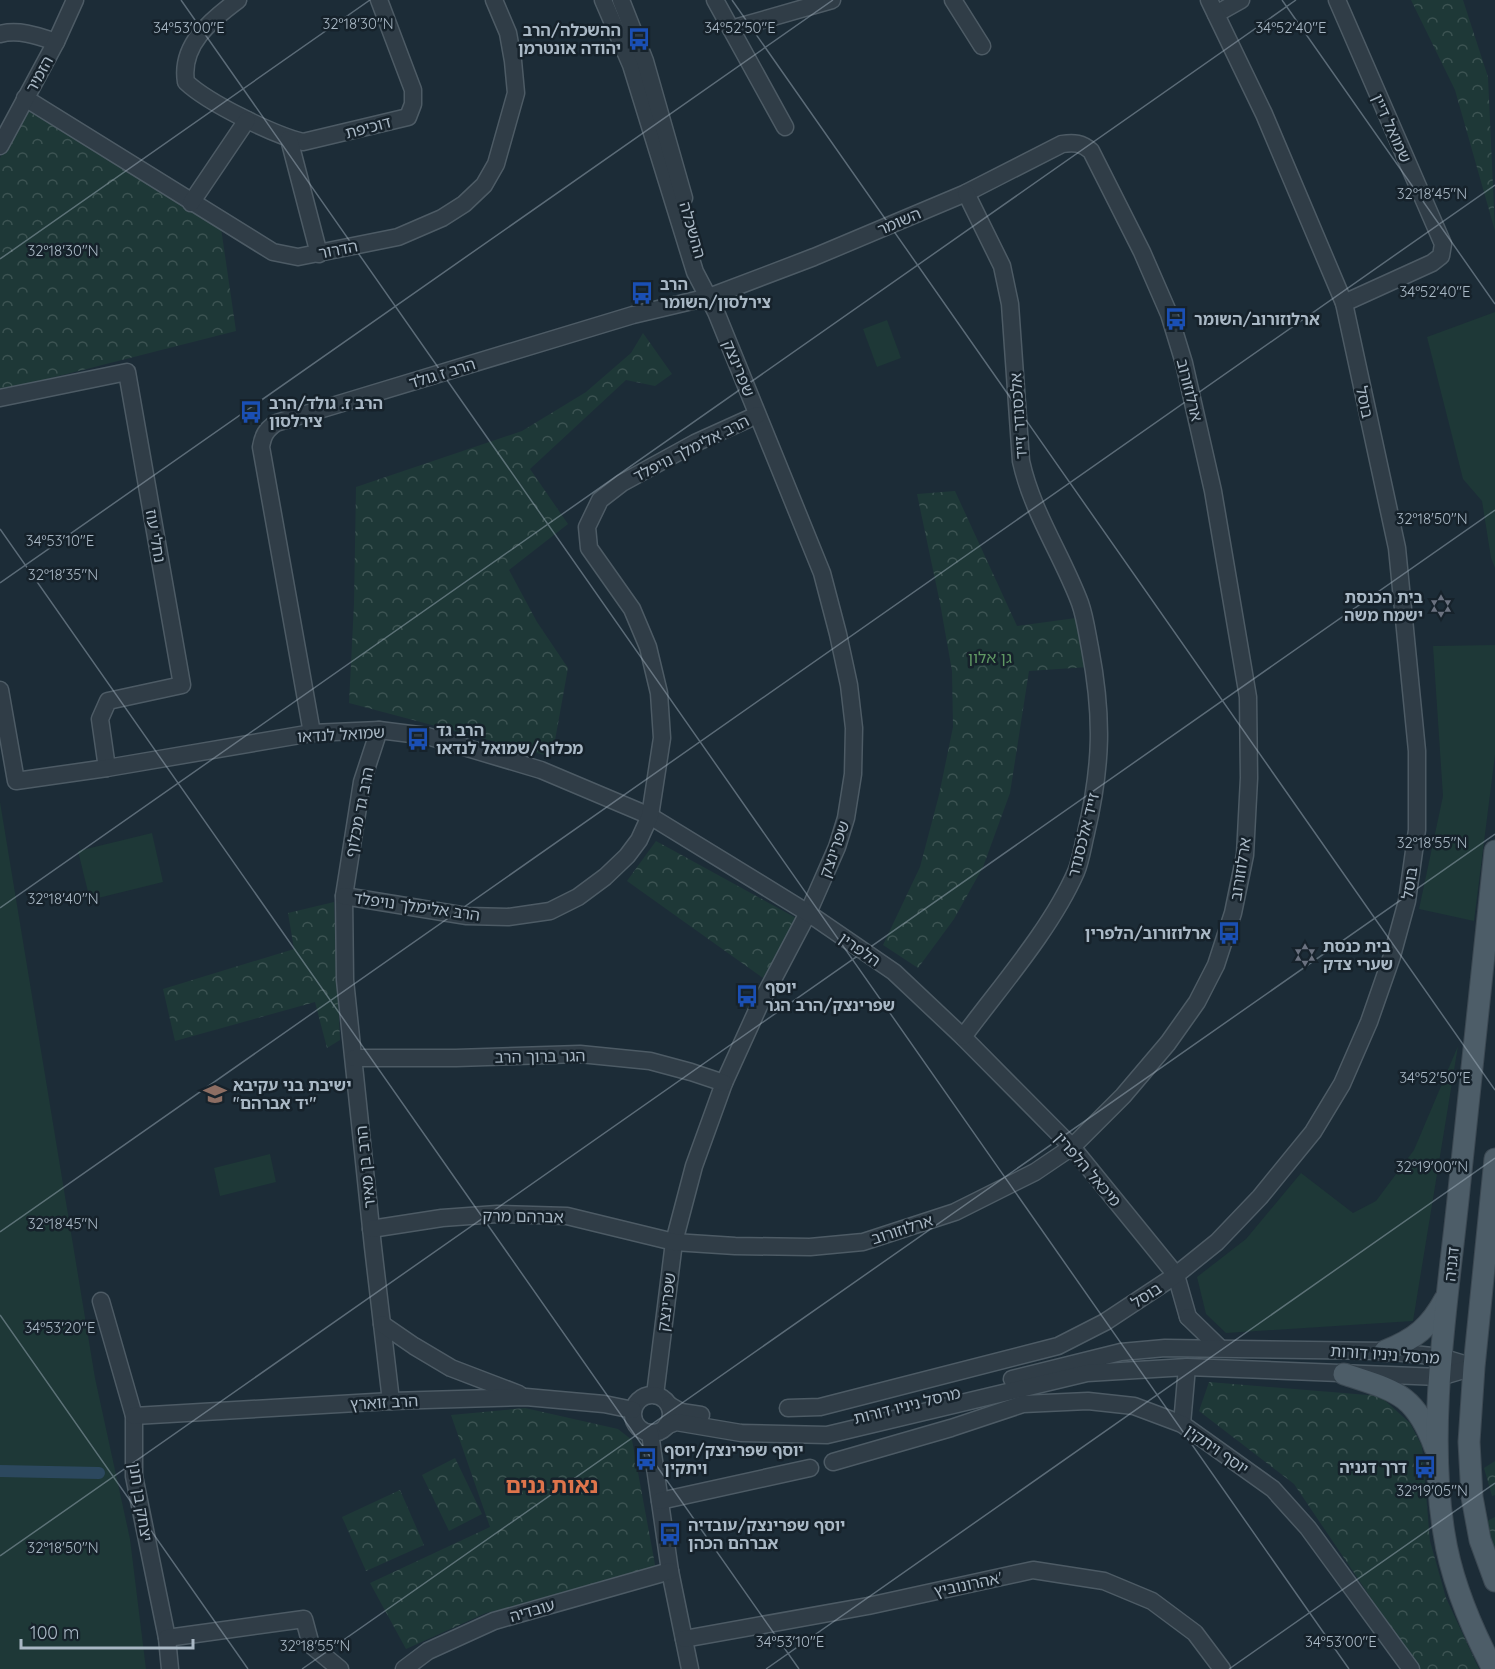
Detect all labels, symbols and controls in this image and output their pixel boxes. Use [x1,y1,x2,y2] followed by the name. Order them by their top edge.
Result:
[322,14,394,33] text: 32°18'30"N
[153,18,225,37] text: 34°53'00"E
[704,18,776,37] text: 34°52'50"E
[1255,18,1327,37] text: 34°52'40"E
[518,20,621,58] place label: ההשכלה/הרב יהודה אונטרמן
[626,26,652,52] bus stop icon: ההשכלה/הרב יהודה אונטרמן
[21,52,57,96] street label: הזמיר
[1368,91,1416,165] street label: שמואל דיין
[343,111,393,143] street label: דוכיפת
[1397,184,1467,203] text: 32°18'45"N
[675,199,711,261] street label: ההשכלה
[874,203,924,239] street label: השומר
[317,235,359,263] street label: הדרור
[27,241,99,260] text: 32°18'30"N
[660,274,771,312] place label: הרב צירלסון/השומר
[629,280,655,306] bus stop icon: הרב צירלסון/השומר
[1399,282,1471,301] text: 34°52'40"E
[1163,306,1189,332] bus stop icon: ארלוזורוב/השומר
[1194,309,1320,329] place label: ארלוזורוב/השומר
[719,337,759,399] street label: שפרינצק
[406,353,478,393] street label: הרב ז גולד
[1173,357,1207,423] street label: ארלוזורוב
[1005,372,1031,460] street label: אלכסנדר זייד
[1352,384,1378,420] street label: בוסל
[269,393,383,431] place label: הרב ז. גולד/הרב צירלסון
[238,399,264,425] bus stop icon: הרב ז. גולד/הרב צירלסון
[630,410,752,486] street label: הרב אלימלך נויפלד
[141,508,171,564] street label: נחלי עוז
[1396,509,1468,528] text: 32°18'50"N
[26,531,94,550] text: 34°53'10"E
[28,565,98,584] text: 32°18'35"N
[1344,587,1423,625] place label: בית הכנסת ישמח משה
[1428,593,1454,619] synagogue icon: בית הכנסת ישמח משה
[968,647,1012,667] park label: גן אלון
[436,720,583,758] place label: הרב גד מכלוף/שמואל לנדאו
[297,722,385,746] street label: שמואל לנדאו
[405,726,431,752] bus stop icon: הרב גד מכלוף/שמואל לנדאו
[340,765,378,859] street label: הרב גד מכלוף
[1063,791,1103,879] street label: זייד אלכסנדר
[814,818,854,880] street label: שפרינצק
[1397,833,1467,852] text: 32°18'55"N
[1225,836,1255,902] street label: ארלוזורוב
[1397,865,1421,901] street label: בוסל
[352,887,482,925] street label: הרב אלימלך נויפלד
[27,889,99,908] text: 32°18'40"N
[1216,920,1242,946] bus stop icon: ארלוזורוב/הלפרין
[1085,923,1211,943] place label: ארלוזורוב/הלפרין
[835,928,885,970] street label: הלפרין
[1323,936,1393,974] place label: בית כנסת שערי צדק
[1292,942,1318,968] synagogue icon: בית כנסת שערי צדק
[765,977,895,1015] place label: יוסף שפרינצק/הרב הגר
[734,983,760,1009] bus stop icon: יוסף שפרינצק/הרב הגר
[494,1045,586,1067] street label: הגר ברוך הרב
[1399,1068,1471,1087] text: 34°52'50"E
[233,1075,352,1113] place label: ישיבת בני עקיבא "יד אברהם"
[202,1081,228,1107] school or university icon: ישיבת בני עקיבא "יד אברהם"
[351,1125,379,1209] street label: הרב בן מאיר
[1050,1128,1126,1210] street label: מיכאל הלפרין
[1396,1157,1468,1176] text: 32°19'00"N
[482,1205,564,1227] street label: אברהם מרק
[869,1210,935,1248] street label: ארלוזורוב
[28,1214,98,1233] text: 32°18'45"N
[1439,1245,1463,1282] street label: דגניה
[652,1271,680,1333] street label: שפרינצק
[1127,1278,1165,1312] street label: בוסל
[24,1318,96,1337] text: 34°53'20"E
[1330,1340,1440,1368] street label: מרסל ניניו דורות
[851,1382,963,1428] street label: מרסל ניניו דורות
[349,1390,419,1414] street label: הרב זוארץ
[1181,1420,1253,1478] street label: יוסף ויתקין
[664,1440,804,1478] place label: יוסף שפרינצק/יוסף ויתקין
[633,1446,659,1472] bus stop icon: יוסף שפרינצק/יוסף ויתקין
[1412,1454,1438,1480] bus stop icon: דרך דגניה
[1339,1457,1407,1477] place label: דרך דגניה
[125,1461,157,1543] street label: יצחק בן חנן
[506,1471,598,1499] district label: נאות גנים
[1396,1481,1468,1500] text: 32°19'05"N
[688,1515,845,1553] place label: יוסף שפרינצק/עובדיה אברהם הכהן
[657,1521,683,1547] bus stop icon: יוסף שפרינצק/עובדיה אברהם הכהן
[27,1538,99,1557] text: 32°18'50"N
[932,1567,1004,1601] street label: אהרונוביץ'
[507,1594,557,1626] street label: עובדיה
[21,1612,194,1650] scale bar
[30,1621,79,1644] text: 100 m
[756,1632,824,1651] text: 34°53'10"E
[1305,1632,1377,1651] text: 34°53'00"E
[280,1636,350,1655] text: 32°18'55"N

